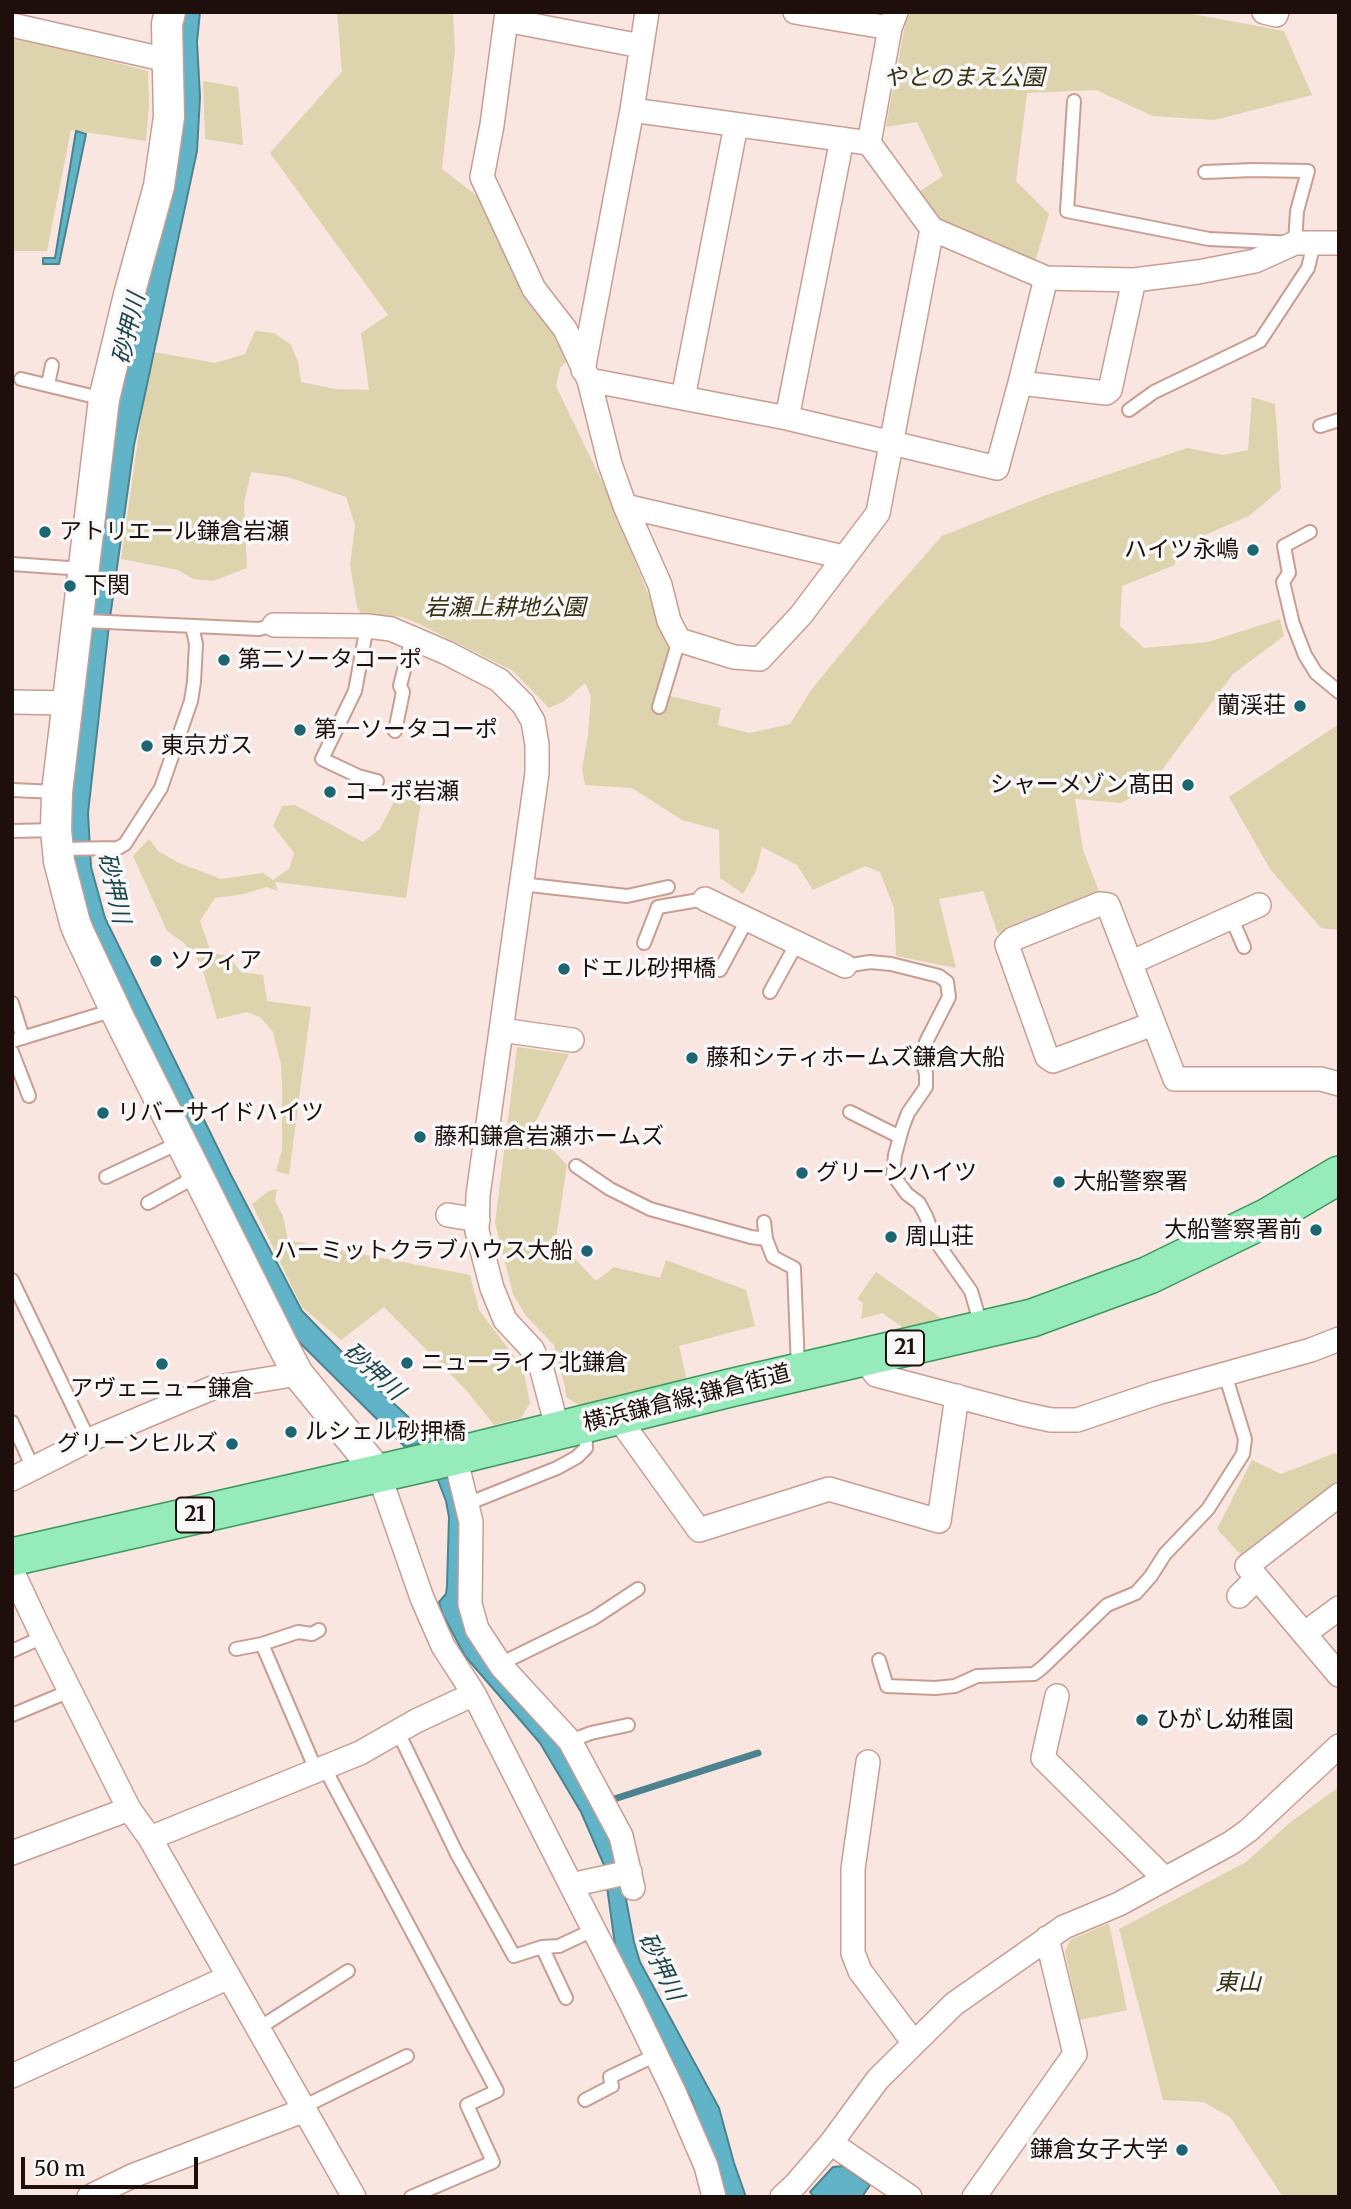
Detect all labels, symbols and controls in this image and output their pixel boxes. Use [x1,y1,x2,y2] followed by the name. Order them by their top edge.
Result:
[884,64,1044,92] park label: やとのまえ公園
[108,291,152,367] water label: 砂押川
[59,518,289,546] place label: アトリエール鎌倉岩瀬
[37,524,53,540] marker: アトリエール鎌倉岩瀬
[1124,536,1239,564] place label: ハイツ永嶋
[1245,542,1261,558] marker: ハイツ永嶋
[84,572,130,600] place label: 下関
[62,578,78,594] marker: 下関
[425,594,585,622] park label: 岩瀬上耕地公園
[238,646,422,674] place label: 第二ソータコーポ
[216,652,232,668] marker: 第二ソータコーポ
[1217,692,1286,720] place label: 蘭渓荘
[1292,698,1308,714] marker: 蘭渓荘
[314,716,498,744] place label: 第一ソータコーポ
[292,722,308,738] marker: 第一ソータコーポ
[161,732,253,760] place label: 東京ガス
[139,738,155,754] marker: 東京ガス
[990,771,1174,799] place label: シャーメゾン髙田
[1180,777,1196,793] marker: シャーメゾン髙田
[344,778,459,806] place label: コーポ岩瀬
[322,784,338,800] marker: コーポ岩瀬
[91,850,135,926] water label: 砂押川
[170,947,262,975] place label: ソフィア
[148,953,164,969] marker: ソフィア
[578,955,716,983] place label: ドエル砂押橋
[556,961,572,977] marker: ドエル砂押橋
[706,1044,1005,1072] place label: 藤和シティホームズ鎌倉大船
[684,1050,700,1066] marker: 藤和シティホームズ鎌倉大船
[117,1099,324,1127] place label: リバーサイドハイツ
[95,1105,111,1121] marker: リバーサイドハイツ
[434,1123,664,1151] place label: 藤和鎌倉岩瀬ホームズ
[412,1129,428,1145] marker: 藤和鎌倉岩瀬ホームズ
[816,1159,977,1187] place label: グリーンハイツ
[794,1165,810,1181] marker: グリーンハイツ
[1073,1168,1188,1196] place label: 大船警察署
[1051,1174,1067,1190] marker: 大船警察署
[1164,1216,1302,1244] place label: 大船警察署前
[1308,1222,1324,1238] marker: 大船警察署前
[905,1223,974,1251] place label: 周山荘
[883,1229,899,1245] marker: 周山荘
[274,1237,573,1265] place label: ハーミットクラブハウス大船
[579,1243,595,1259] marker: ハーミットクラブハウス大船
[886,1330,924,1366] road number: 21
[337,1337,409,1407] water label: 砂押川
[421,1349,628,1377] place label: ニューライフ北鎌倉
[399,1355,415,1371] marker: ニューライフ北鎌倉
[154,1356,170,1372] marker: アヴェニュー鎌倉
[580,1360,794,1438] street label: 横浜鎌倉線;鎌倉街道
[70,1375,254,1403] place label: アヴェニュー鎌倉
[305,1418,466,1446] place label: ルシェル砂押橋
[283,1424,299,1440] marker: ルシェル砂押橋
[57,1430,218,1458] place label: グリーンヒルズ
[224,1436,240,1452] marker: グリーンヒルズ
[176,1498,214,1532] road number: 21
[1156,1706,1294,1734] place label: ひがし幼稚園
[1134,1712,1150,1728] marker: ひがし幼稚園
[631,1928,689,2006] water label: 砂押川
[1215,1969,1261,1997] park label: 東山
[1030,2136,1168,2164] place label: 鎌倉女子大学
[24,2142,201,2186] scale bar
[1174,2142,1190,2158] marker: 鎌倉女子大学
[34,2155,85,2182] text: 50 m

